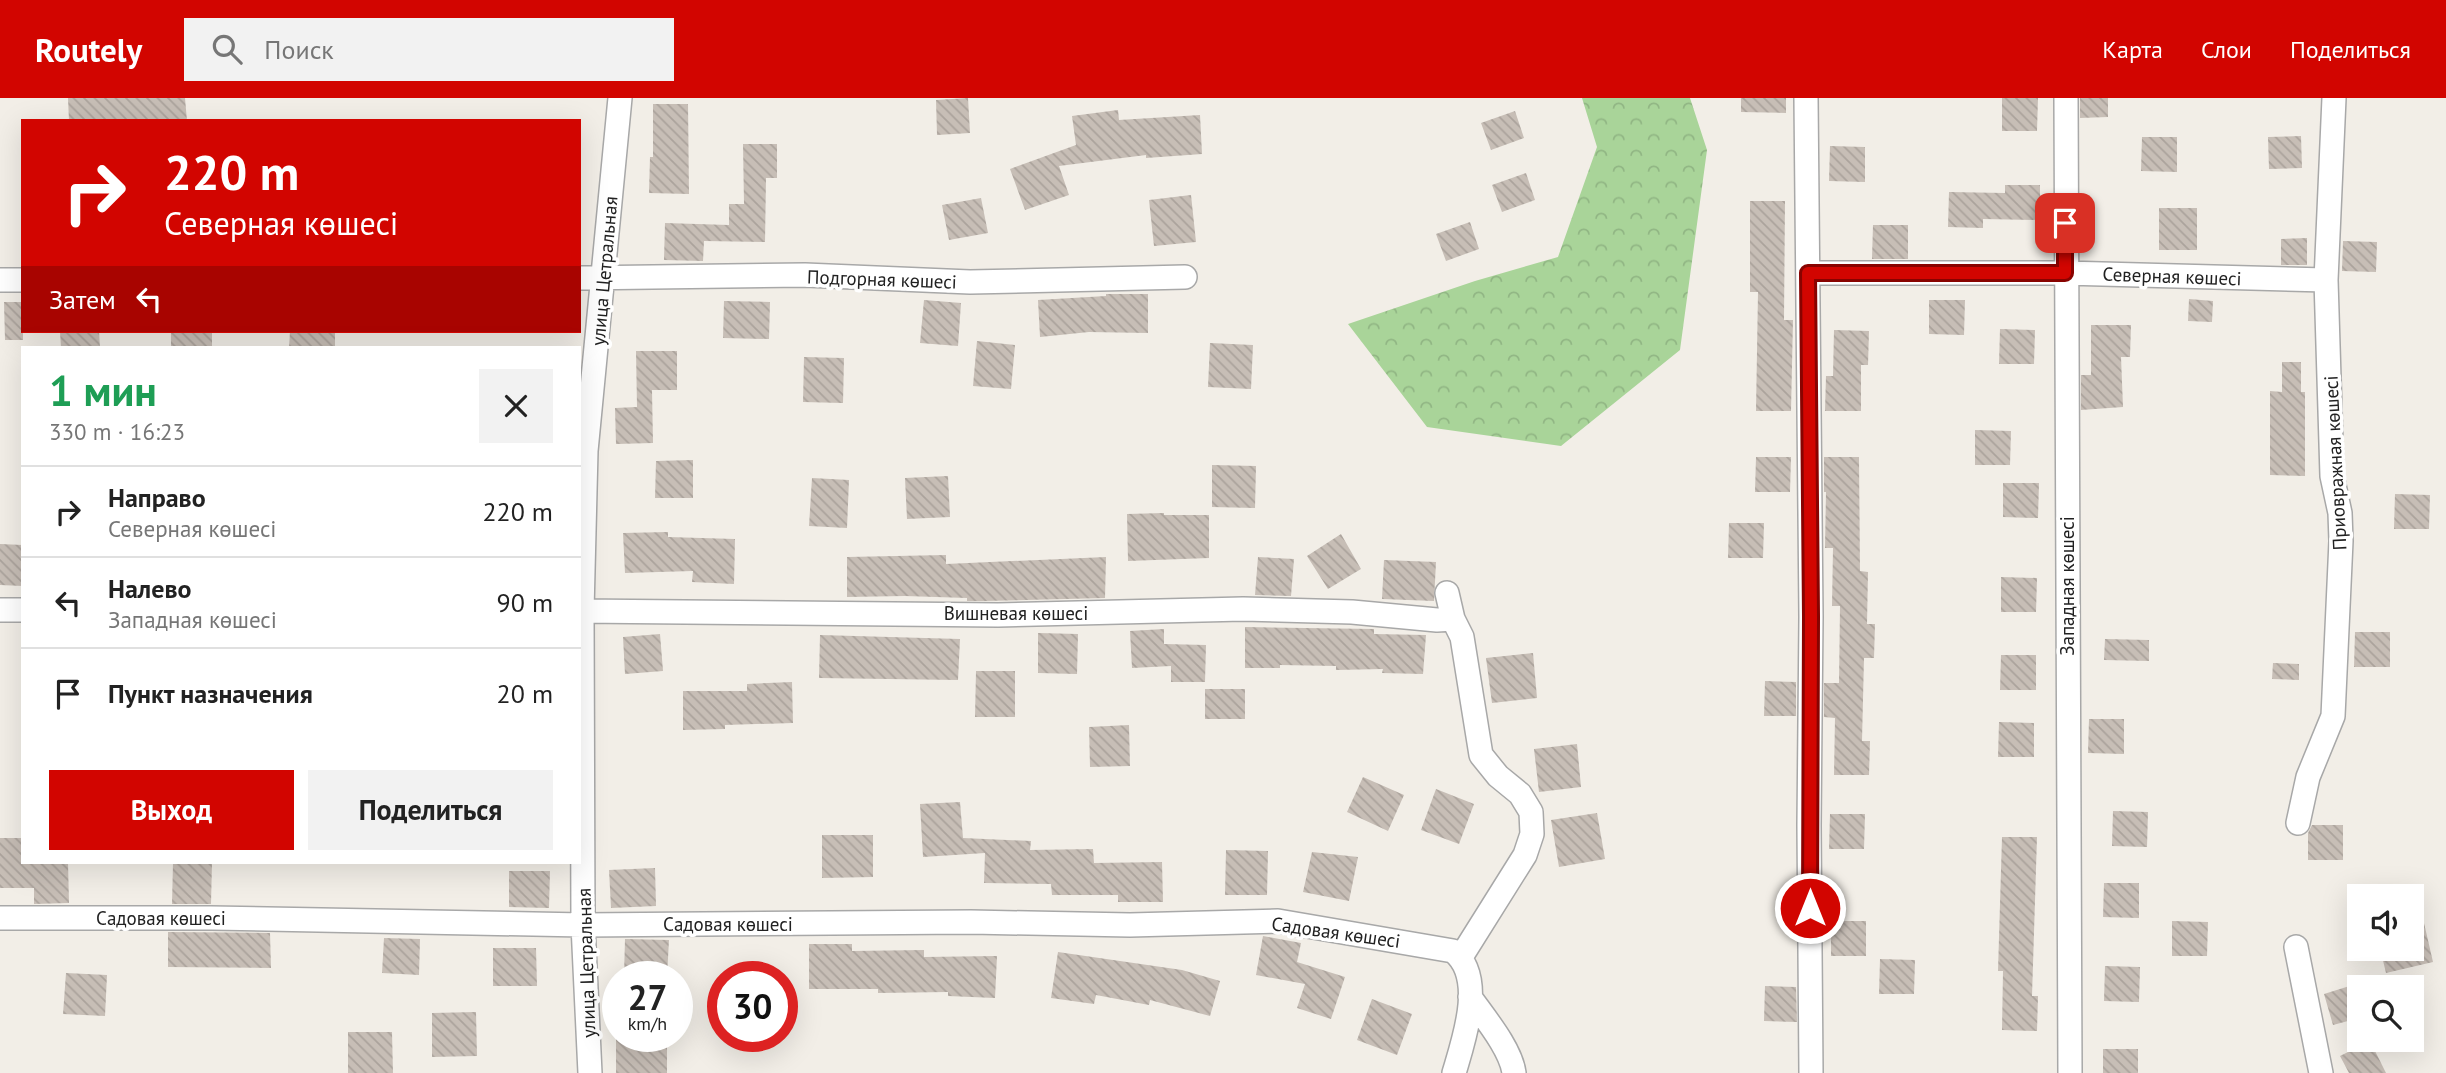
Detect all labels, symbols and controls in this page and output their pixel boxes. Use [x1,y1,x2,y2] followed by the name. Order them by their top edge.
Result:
[184,18,674,81] search box
[35,28,142,71] text: Routely
[208,30,246,68] icon: search
[264,33,334,66] text: Поиск
[2102,34,2163,65] text: Карта
[2201,34,2252,65] text: Слои
[2290,34,2411,65] text: Поделиться
[164,140,299,204] text: 220 m
[49,147,140,238] icon: right
[2035,193,2095,253] pin
[586,195,622,347] street label: улица Цетральная
[164,202,398,244] text: Северная көшесі
[2046,204,2084,242] icon: arrive
[2102,262,2242,290] street label: Северная көшесі
[807,264,957,294] street label: Подгорная көшесі
[130,280,168,318] icon: left
[49,283,116,316] text: Затем
[49,363,157,418] text: 1 мин
[479,369,553,443] button: close
[2318,375,2352,551] street label: Приовражная көшесі
[49,417,185,446] text: 330 m · 16:23
[108,481,206,514] text: Направо
[49,493,87,531] icon: right
[482,495,553,528] text: 220 m
[108,514,276,543] text: Северная көшесі
[2055,516,2079,656] street label: Западная көшесі
[108,572,192,605] text: Налево
[49,584,87,622] icon: left
[497,586,553,619] text: 90 m
[944,601,1088,625] street label: Вишневая көшесі
[108,605,277,634] text: Западная көшесі
[49,675,87,713] icon: arrive
[108,677,313,710] text: Пункт назначения
[497,677,553,710] text: 20 m
[49,770,294,850] button: Выход
[308,770,553,850] button: Поделиться
[1773,871,1847,945] position arrow
[2347,884,2424,1052] map controls
[2347,884,2424,961] button: sound
[571,888,601,1038] street label: улица Цетральная
[96,906,226,930] street label: Садовая көшесі
[1270,911,1402,953] street label: Садовая көшесі
[663,912,793,936] street label: Садовая көшесі
[707,961,798,1052] speed limit sign: 30
[628,974,667,1020] text: 27
[2347,975,2424,1052] button: search
[628,1012,667,1035] text: km/h

